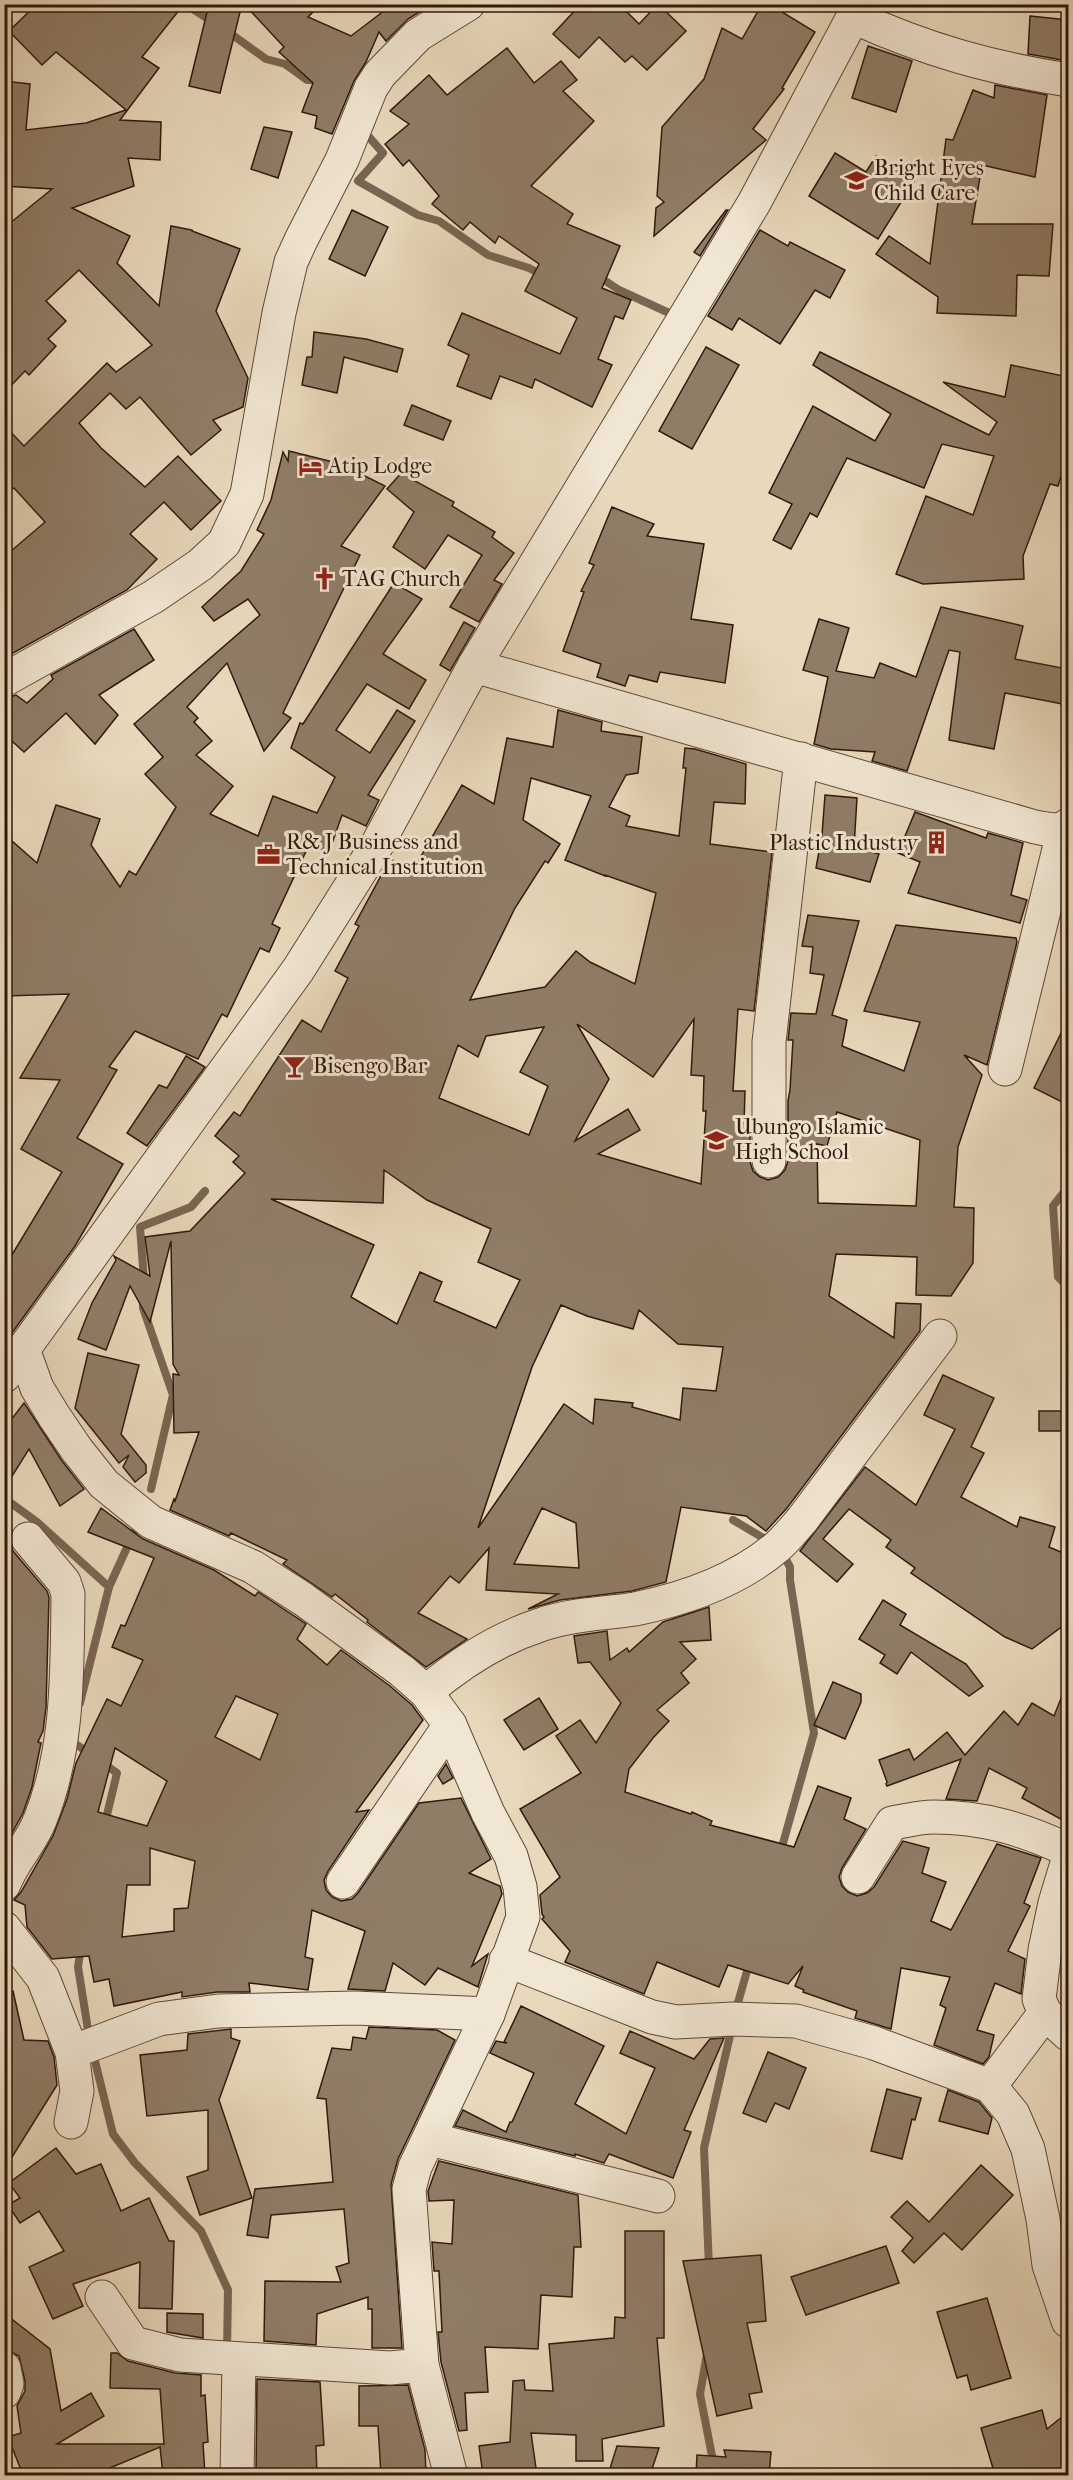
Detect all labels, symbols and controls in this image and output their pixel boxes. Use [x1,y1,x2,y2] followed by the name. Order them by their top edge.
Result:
[874,155,984,206] place label: Bright Eyes Child Care
[843,168,869,194] school or university icon: Bright Eyes Child Care
[297,453,323,479] hotel icon: Atip Lodge
[327,453,432,479] place label: Atip Lodge
[311,566,337,592] church icon: TAG Church
[342,566,462,592] place label: TAG Church
[286,829,484,880] place label: R& J Business and Technical Institution
[769,830,919,856] place label: Plastic Industry
[923,830,949,856] building icon: Plastic Industry
[255,842,281,868] office icon: R& J Business and Technical Institution
[282,1053,308,1079] bar icon: Bisengo Bar
[313,1053,428,1079] place label: Bisengo Bar
[735,1114,884,1165] place label: Ubungo Islamic High School
[704,1127,730,1153] school or university icon: Ubungo Islamic High School

